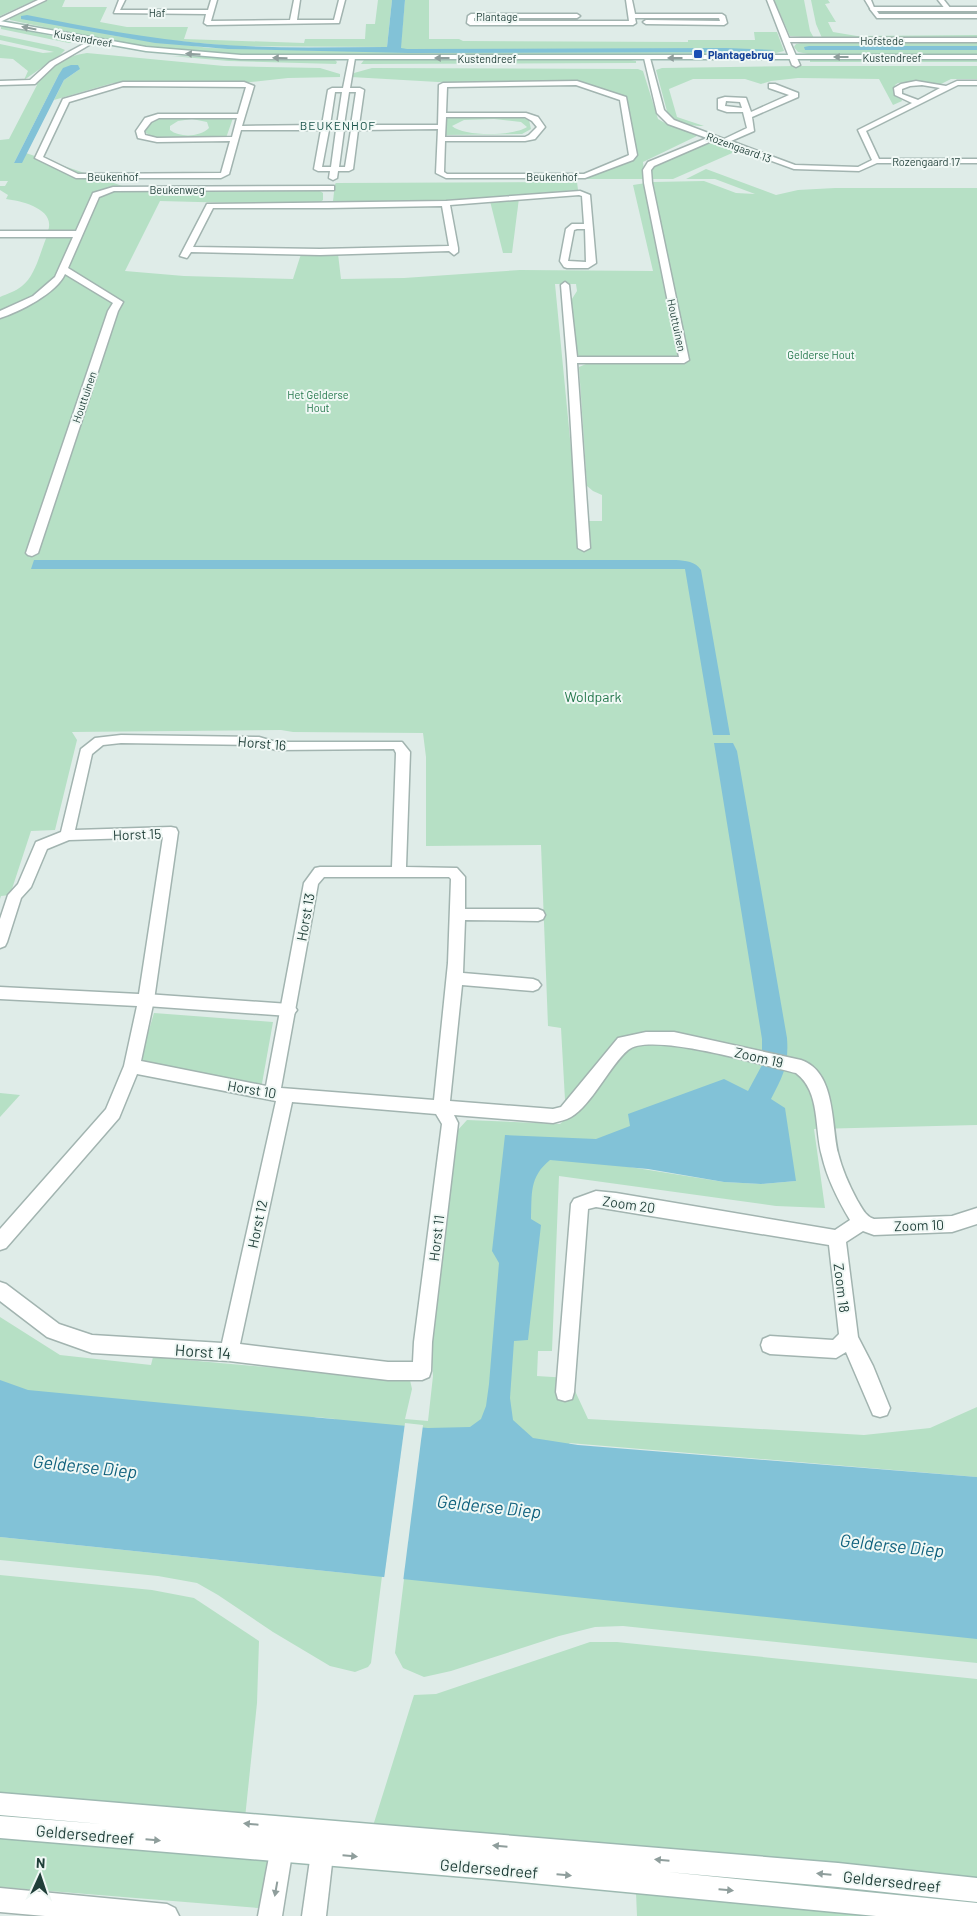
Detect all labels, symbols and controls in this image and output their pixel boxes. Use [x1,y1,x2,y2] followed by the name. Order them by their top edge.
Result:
[149,6,165,19] street label: Haf
[476,10,518,23] street label: Plantage
[21,24,37,32] one-way arrow
[53,26,113,50] street label: Kustendreef
[860,34,904,47] street label: Hofstede
[692,48,704,60] marker: Plantagebrug
[708,48,774,61] place label: Plantagebrug
[185,49,201,57] one-way arrow
[863,51,922,64] street label: Kustendreef
[458,52,517,65] street label: Kustendreef
[272,53,288,61] one-way arrow
[833,53,849,61] one-way arrow
[434,54,450,62] one-way arrow
[667,54,683,62] one-way arrow
[300,118,376,132] district label: BEUKENHOF
[705,129,773,165] street label: Rozengaard 13
[892,155,960,168] street label: Rozengaard 17
[87,170,139,183] street label: Beukenhof
[526,170,578,183] street label: Beukenhof
[149,183,205,196] street label: Beukenweg
[665,298,689,353] street label: Houttuinen
[787,348,855,361] park label: Gelderse Hout
[69,370,99,424] street label: Houttuinen
[287,388,349,414] park label: Het Gelderse Hout
[564,688,622,705] park label: Woldpark
[237,732,287,754] street label: Horst 16
[112,825,162,843] street label: Horst 15
[292,892,318,942] street label: Horst 13
[733,1043,785,1071] street label: Zoom 19
[226,1076,278,1102] street label: Horst 10
[602,1192,656,1216] street label: Zoom 20
[244,1198,270,1250] street label: Horst 12
[425,1214,447,1262] street label: Horst 11
[894,1216,944,1234] street label: Zoom 10
[831,1262,853,1314] street label: Zoom 18
[174,1340,232,1362] street label: Horst 14
[32,1450,138,1482] water label: Gelderse Diep
[436,1490,542,1522] water label: Gelderse Diep
[839,1529,945,1561] water label: Gelderse Diep
[35,1820,135,1848] street label: Geldersedreef
[243,1820,259,1828] one-way arrow
[146,1836,162,1844] one-way arrow
[492,1841,508,1849] one-way arrow
[15,1851,65,1901] north arrow
[342,1852,358,1860] one-way arrow
[36,1854,46,1871] text: N
[439,1854,539,1882] street label: Geldersedreef
[654,1856,670,1864] one-way arrow
[842,1866,942,1896] street label: Geldersedreef
[816,1870,832,1878] one-way arrow
[557,1871,573,1879] one-way arrow
[271,1881,279,1897] one-way arrow
[718,1886,734,1894] one-way arrow

